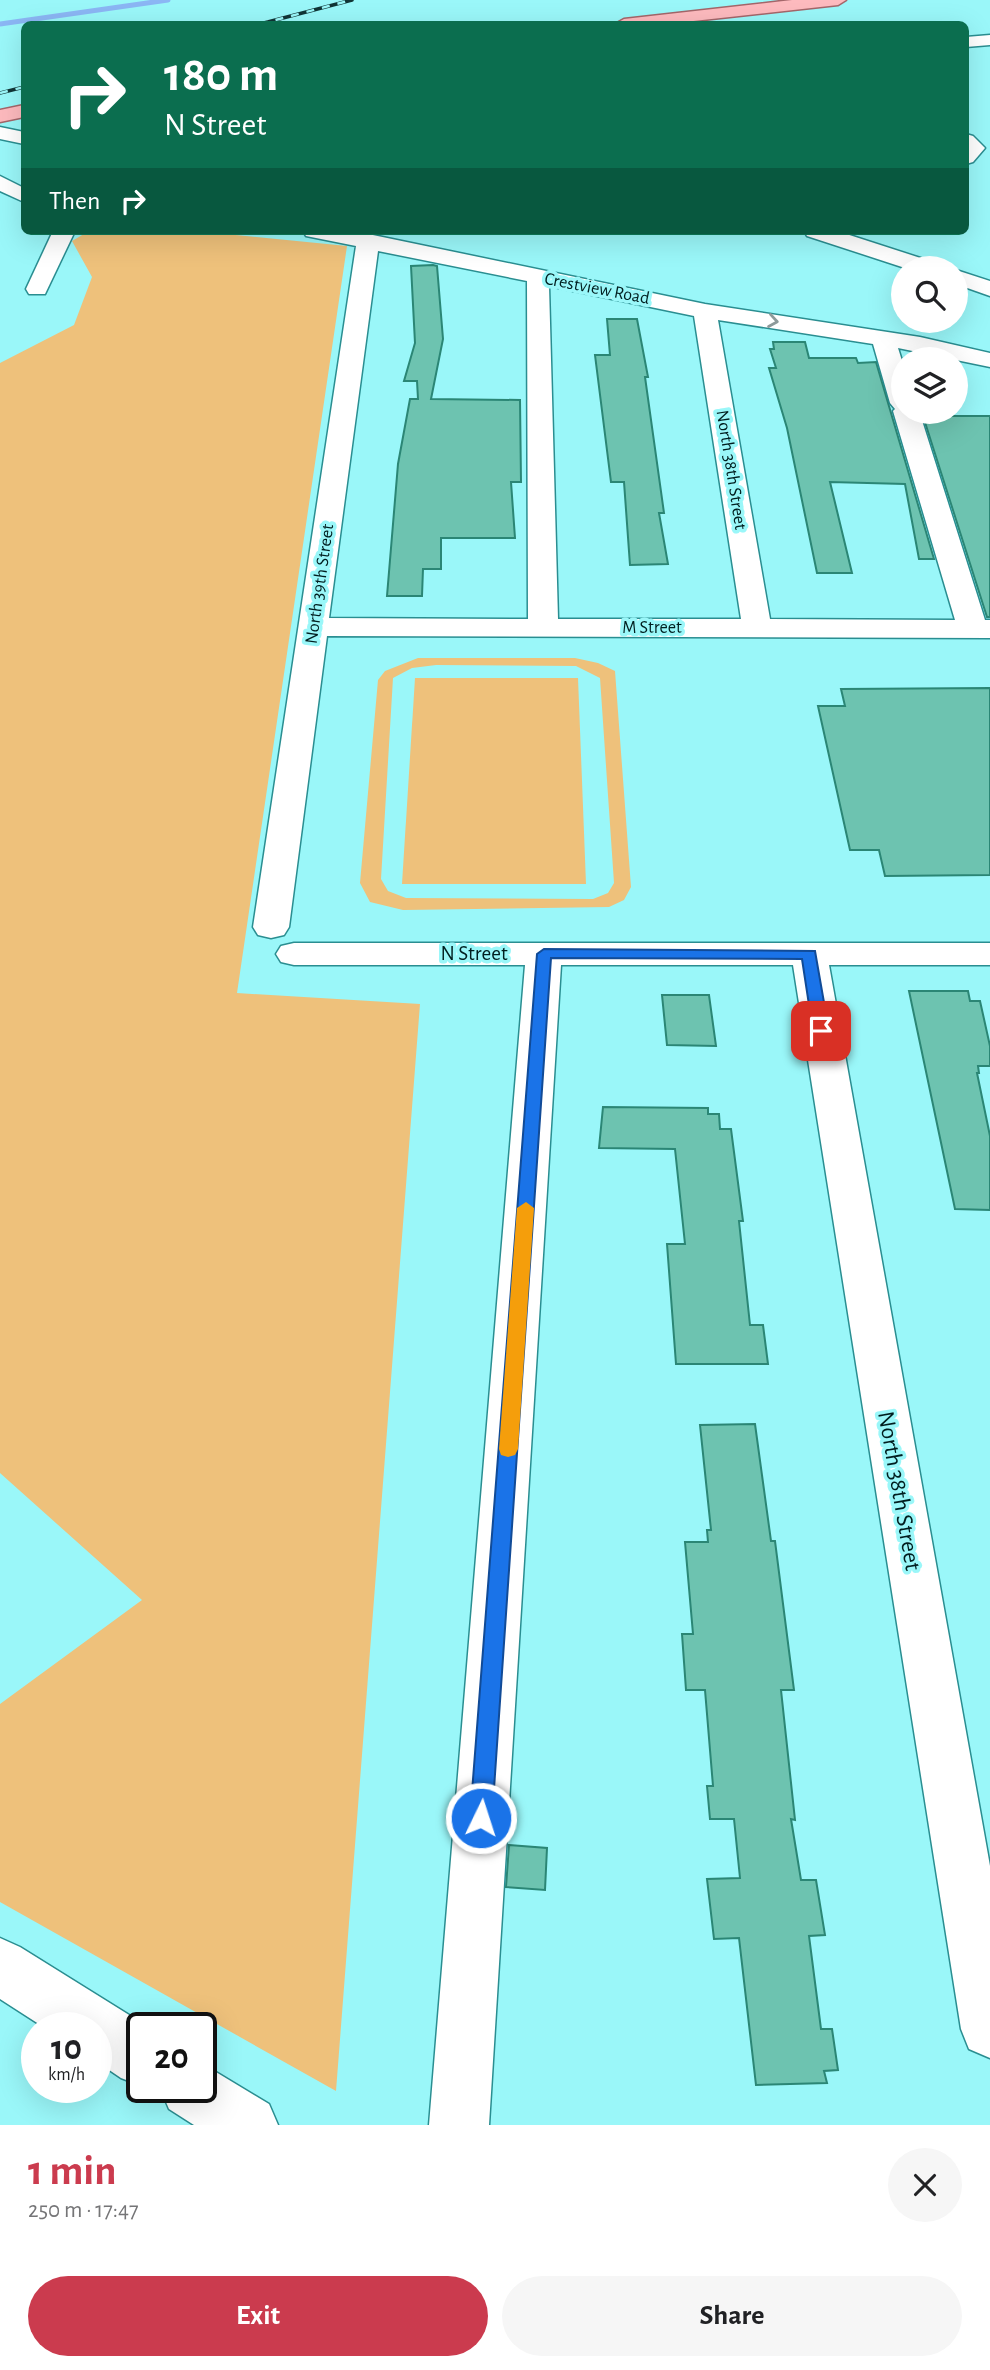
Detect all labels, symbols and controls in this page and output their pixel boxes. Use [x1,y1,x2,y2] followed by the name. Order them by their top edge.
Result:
[49,49,140,140] icon: right
[164,51,278,100] text: 180 m
[164,109,266,141] text: N Street
[114,182,152,220] icon: right
[49,188,100,214] text: Then
[891,256,968,424] map controls
[891,256,968,333] button: search
[543,270,651,308] street label: Crestview Road
[767,313,778,328] one-way arrow
[891,347,968,424] button: layers
[713,409,749,531] street label: North 38th Street
[303,523,337,645] street label: North 39th Street
[622,619,682,637] street label: M Street
[440,943,508,964] street label: N Street
[791,1001,851,1061] pin
[802,1012,840,1050] icon: arrive
[873,1410,925,1573] street label: North 38th Street
[444,1781,518,1855] position arrow
[126,2012,217,2103] speed limit sign: 20
[51,2031,82,2066] text: 10
[48,2066,85,2084] text: km/h
[888,2148,962,2222] button: close
[28,2150,117,2192] text: 1 min
[28,2199,139,2222] text: 250 m · 17:47
[28,2276,488,2356] button: Exit
[502,2276,962,2356] button: Share

